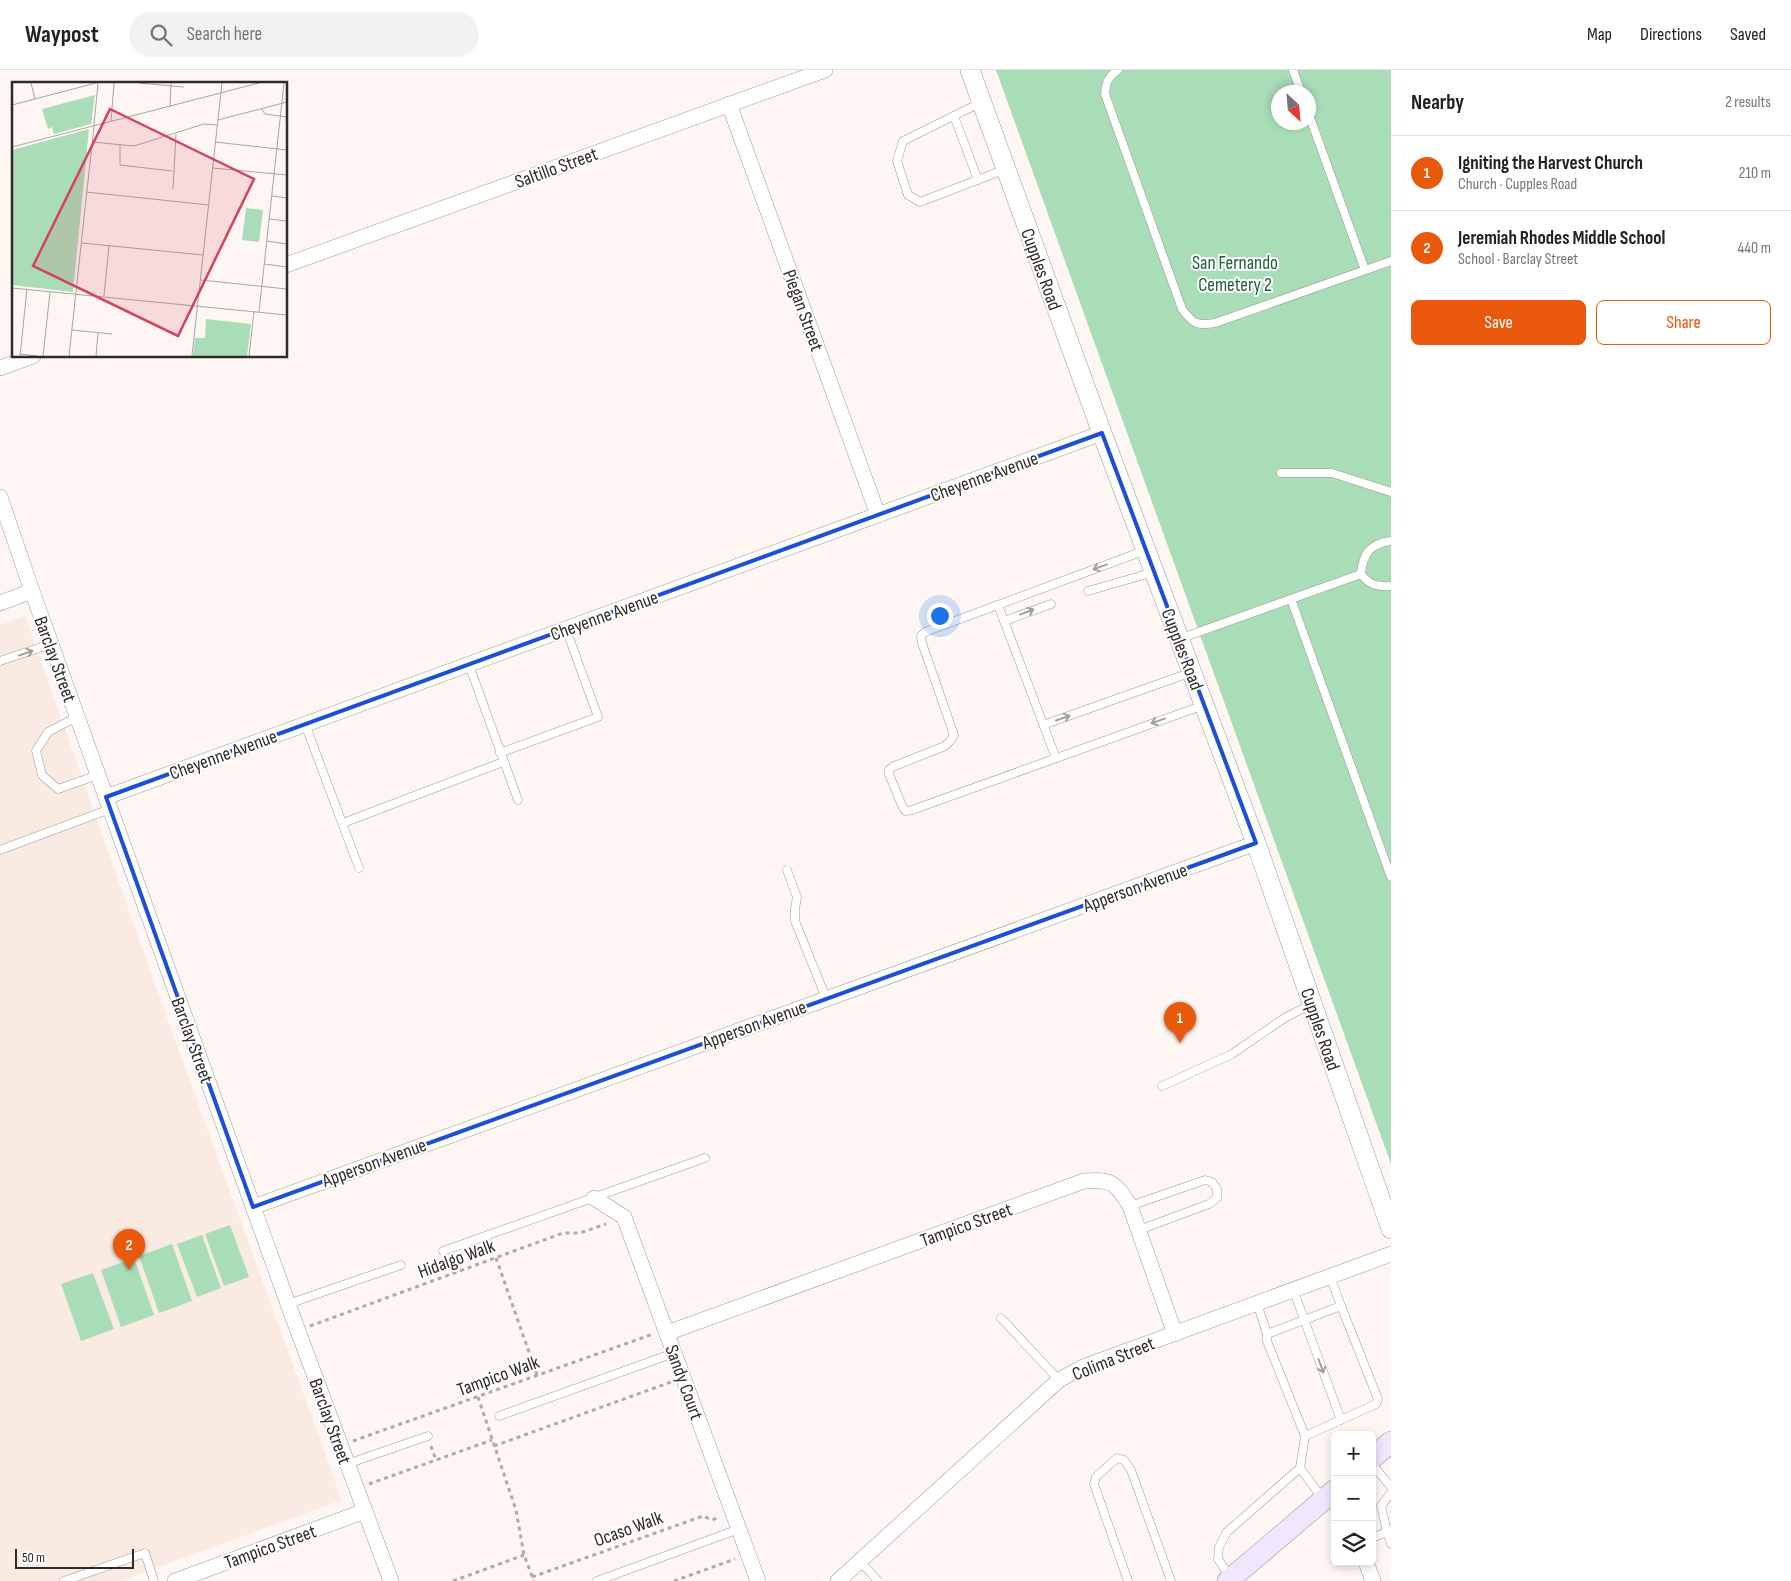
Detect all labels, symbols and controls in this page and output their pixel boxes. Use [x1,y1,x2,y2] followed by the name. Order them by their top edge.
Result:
[129,12,479,57] search box
[25,20,99,49] text: Waypost
[147,21,175,49] icon: search
[187,23,262,46] text: Search here
[1587,24,1612,45] text: Map
[1640,24,1702,45] text: Directions
[1730,24,1766,45] text: Saved
[12,82,288,358] inset map
[1271,85,1316,130] north arrow
[1411,90,1464,115] text: Nearby
[1725,93,1771,112] text: 2 results
[512,143,601,194] street label: Saltillo Street
[1458,152,1643,175] text: Igniting the Harvest Church
[1424,164,1430,183] text: 1
[1739,164,1771,183] text: 210 m
[1458,175,1577,194] text: Church · Cupples Road
[1015,225,1066,314] street label: Cupples Road
[1458,227,1665,250] text: Jeremiah Rhodes Middle School
[1423,239,1431,258] text: 2
[1738,239,1771,258] text: 440 m
[1458,250,1578,269] text: School · Barclay Street
[1192,252,1278,297] park label: San Fernando Cemetery 2
[777,267,828,355] street label: Piegan Street
[1411,300,1586,345] button: Save
[1596,300,1771,345] button: Share
[927,447,1042,508] street label: Cheyenne Avenue
[1093,562,1108,572] one-way arrow
[547,586,662,647] street label: Cheyenne Avenue
[927,603,953,629] your location
[1156,606,1208,694] street label: Cupples Road
[1019,607,1034,616] one-way arrow
[28,613,81,706] street label: Barclay Street
[17,648,33,657] one-way arrow
[1054,713,1070,722] one-way arrow
[1151,717,1166,726] one-way arrow
[166,725,281,786] street label: Cheyenne Avenue
[1079,859,1191,918] street label: Apperson Avenue
[1295,985,1344,1074] street label: Cupples Road
[165,994,218,1087] street label: Barclay Street
[698,996,810,1055] street label: Apperson Avenue
[1164,1002,1196,1043] pin: 1
[318,1134,430,1193] street label: Apperson Avenue
[918,1198,1016,1253] street label: Tampico Street
[113,1229,145,1270] pin: 2
[415,1235,499,1284] street label: Hidalgo Walk
[1069,1332,1158,1386] street label: Colima Street
[659,1342,708,1423] street label: Sandy Court
[454,1351,543,1402] street label: Tampico Walk
[1317,1357,1326,1373] one-way arrow
[303,1375,356,1468] street label: Barclay Street
[1331,1431,1376,1566] map controls
[1331,1431,1376,1476] button: +
[1331,1476,1376,1521] button: −
[591,1506,667,1552] street label: Ocaso Walk
[222,1520,320,1575] street label: Tampico Street
[1331,1521,1376,1566] button: layers
[15,1546,134,1569] scale bar
[22,1549,45,1566] text: 50 m

